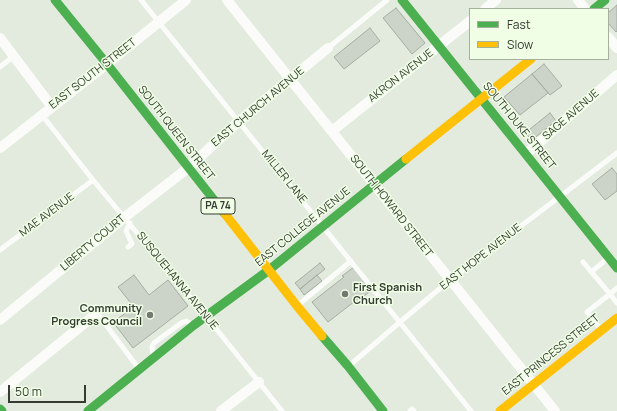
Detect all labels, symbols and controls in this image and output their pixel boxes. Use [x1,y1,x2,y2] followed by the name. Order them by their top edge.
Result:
[469,8,609,60] legend
[507,16,531,33] text: Fast
[47,36,139,112] street label: EAST SOUTH STREET
[507,36,533,53] text: Slow
[366,47,436,105] street label: AKRON AVENUE
[209,64,307,150] street label: EAST CHURCH AVENUE
[480,80,558,172] street label: SOUTH DUKE STREET
[135,83,217,183] street label: SOUTH QUEEN STREET
[540,87,602,143] street label: SAGE AVENUE
[258,148,310,206] street label: MILLER LANE
[347,152,435,260] street label: SOUTH HOWARD STREET
[253,185,353,269] street label: EAST COLLEGE AVENUE
[17,190,77,240] street label: MAE AVENUE
[201,198,235,214] road number: PA 74
[58,212,128,274] street label: LIBERTY COURT
[438,221,524,293] street label: EAST HOPE AVENUE
[133,229,221,333] street label: SUSQUEHANNA AVENUE
[353,281,422,307] place label: First Spanish Church
[340,289,350,299] marker: First Spanish Church
[51,302,142,328] place label: Community Progress Council
[145,310,155,320] marker: Community Progress Council
[500,312,602,398] street label: EAST PRINCESS STREET
[10,377,88,403] scale bar
[15,383,42,400] text: 50 m

